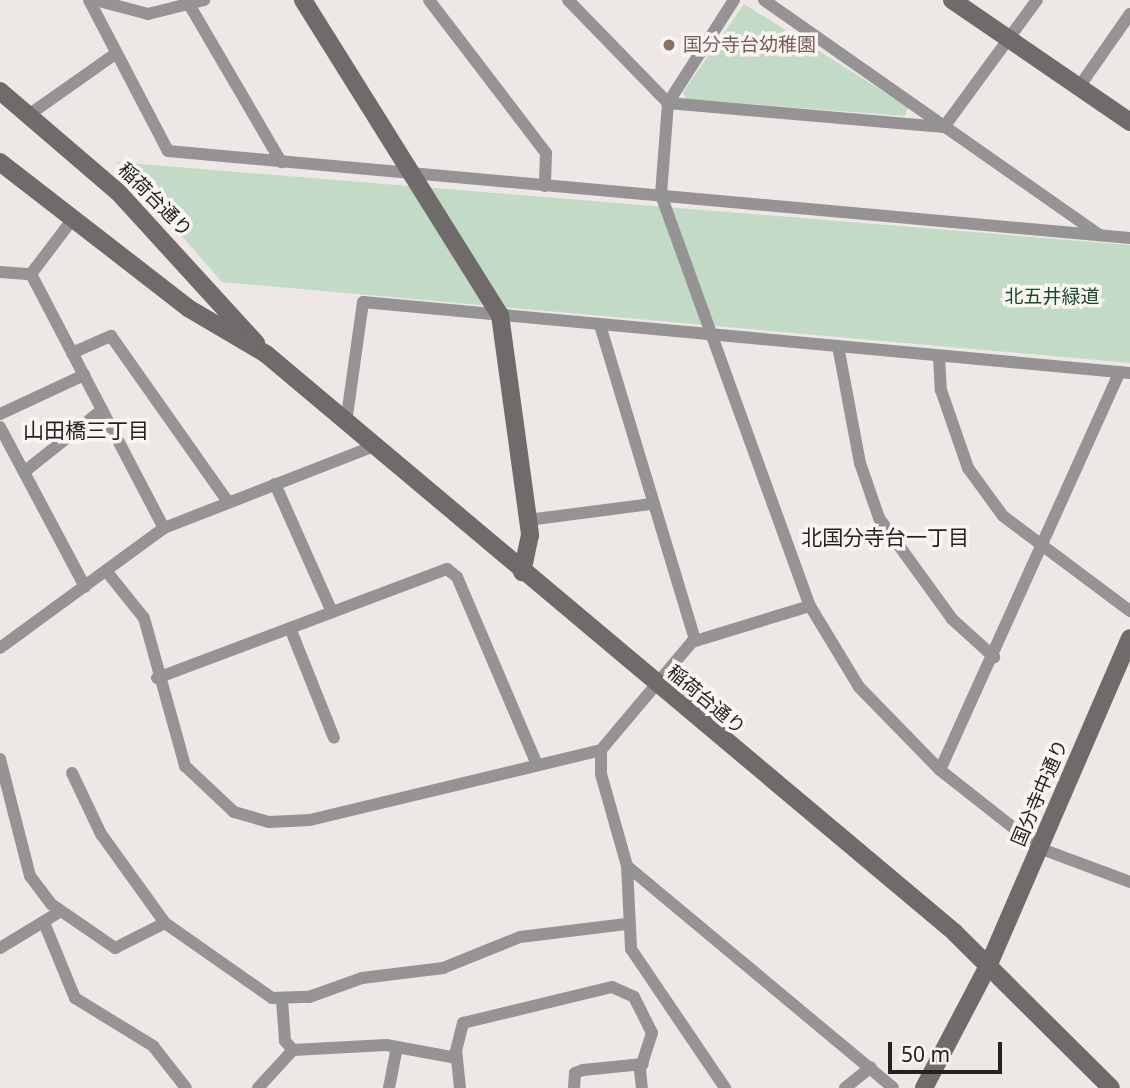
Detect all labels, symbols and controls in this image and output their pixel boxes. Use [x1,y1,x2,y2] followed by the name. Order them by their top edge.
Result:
[683,34,816,56] place label: 国分寺台幼稚園
[661,37,677,53] marker: 国分寺台幼稚園
[113,158,197,242] street label: 稲荷台通り
[1005,286,1099,308] park label: 北五井緑道
[23,417,149,443] district label: 山田橋三丁目
[801,524,969,550] district label: 北国分寺台一丁目
[662,661,750,739] street label: 稲荷台通り
[1007,736,1073,850] street label: 国分寺中通り
[892,1028,1006,1072] scale bar
[901,1040,950,1068] text: 50 m

